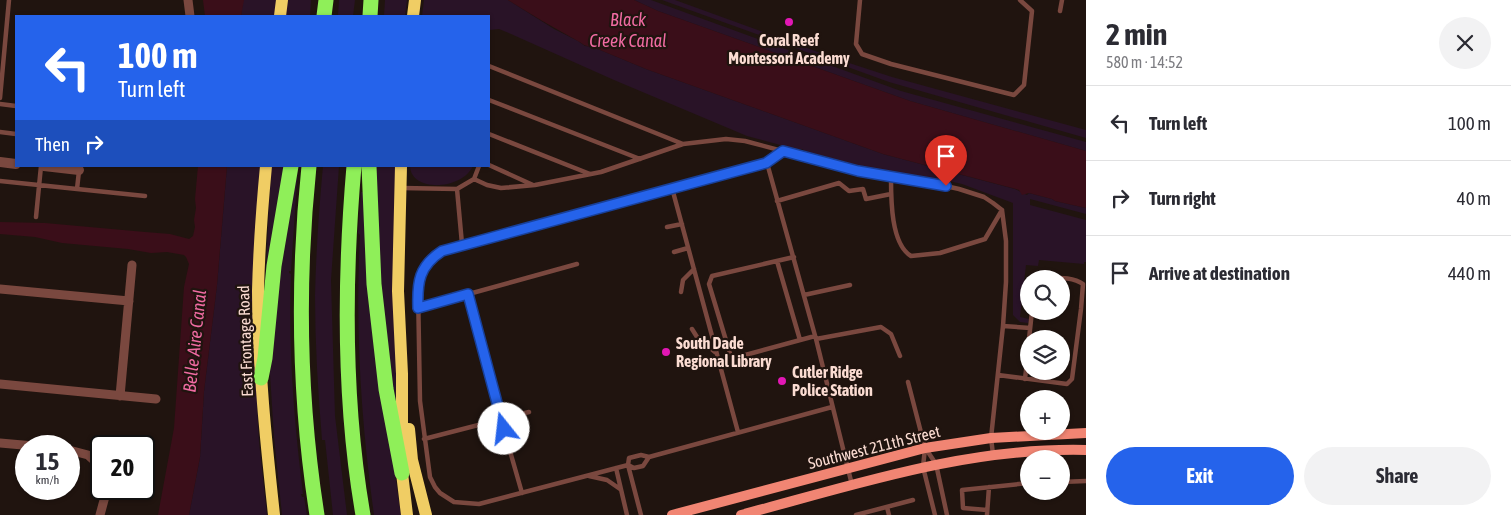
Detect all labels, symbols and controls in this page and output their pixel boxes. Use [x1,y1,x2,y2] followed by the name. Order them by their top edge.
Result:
[589,9,667,51] water label: Black Creek Canal
[783,16,795,28] marker: Coral Reef Montessori Academy
[1106,17,1167,51] text: 2 min
[1439,17,1491,69] button: close
[728,31,850,67] place label: Coral Reef Montessori Academy
[35,35,100,100] icon: left
[118,35,197,75] text: 100 m
[1106,53,1183,71] text: 580 m · 14:52
[118,76,185,102] text: Turn left
[1106,109,1134,137] icon: left
[1149,112,1207,134] text: Turn left
[1448,112,1491,134] text: 100 m
[80,130,108,158] icon: right
[35,133,70,155] text: Then
[925,135,967,186] pin
[932,142,960,170] icon: arrive
[1106,184,1134,212] icon: right
[1149,187,1216,209] text: Turn right
[1457,187,1491,209] text: 40 m
[1106,259,1134,287] icon: arrive
[1149,262,1290,284] text: Arrive at destination
[1448,262,1491,284] text: 440 m
[1020,270,1070,500] map controls
[1020,270,1070,320] button: search
[234,285,257,397] street label: East Frontage Road
[179,288,210,393] water label: Belle Aire Canal
[1020,330,1070,380] button: layers
[676,334,772,370] place label: South Dade Regional Library
[660,346,672,358] marker: South Dade Regional Library
[792,363,873,399] place label: Cutler Ridge Police Station
[776,375,788,387] marker: Cutler Ridge Police Station
[1020,390,1070,440] button: +
[477,402,529,454] position arrow
[806,422,942,472] street label: Southwest 211th Street
[90,435,155,500] speed limit sign: 20
[36,447,59,475] text: 15
[1106,447,1294,505] button: Exit
[1304,447,1491,505] button: Share
[1020,450,1070,500] button: −
[36,473,59,487] text: km/h

